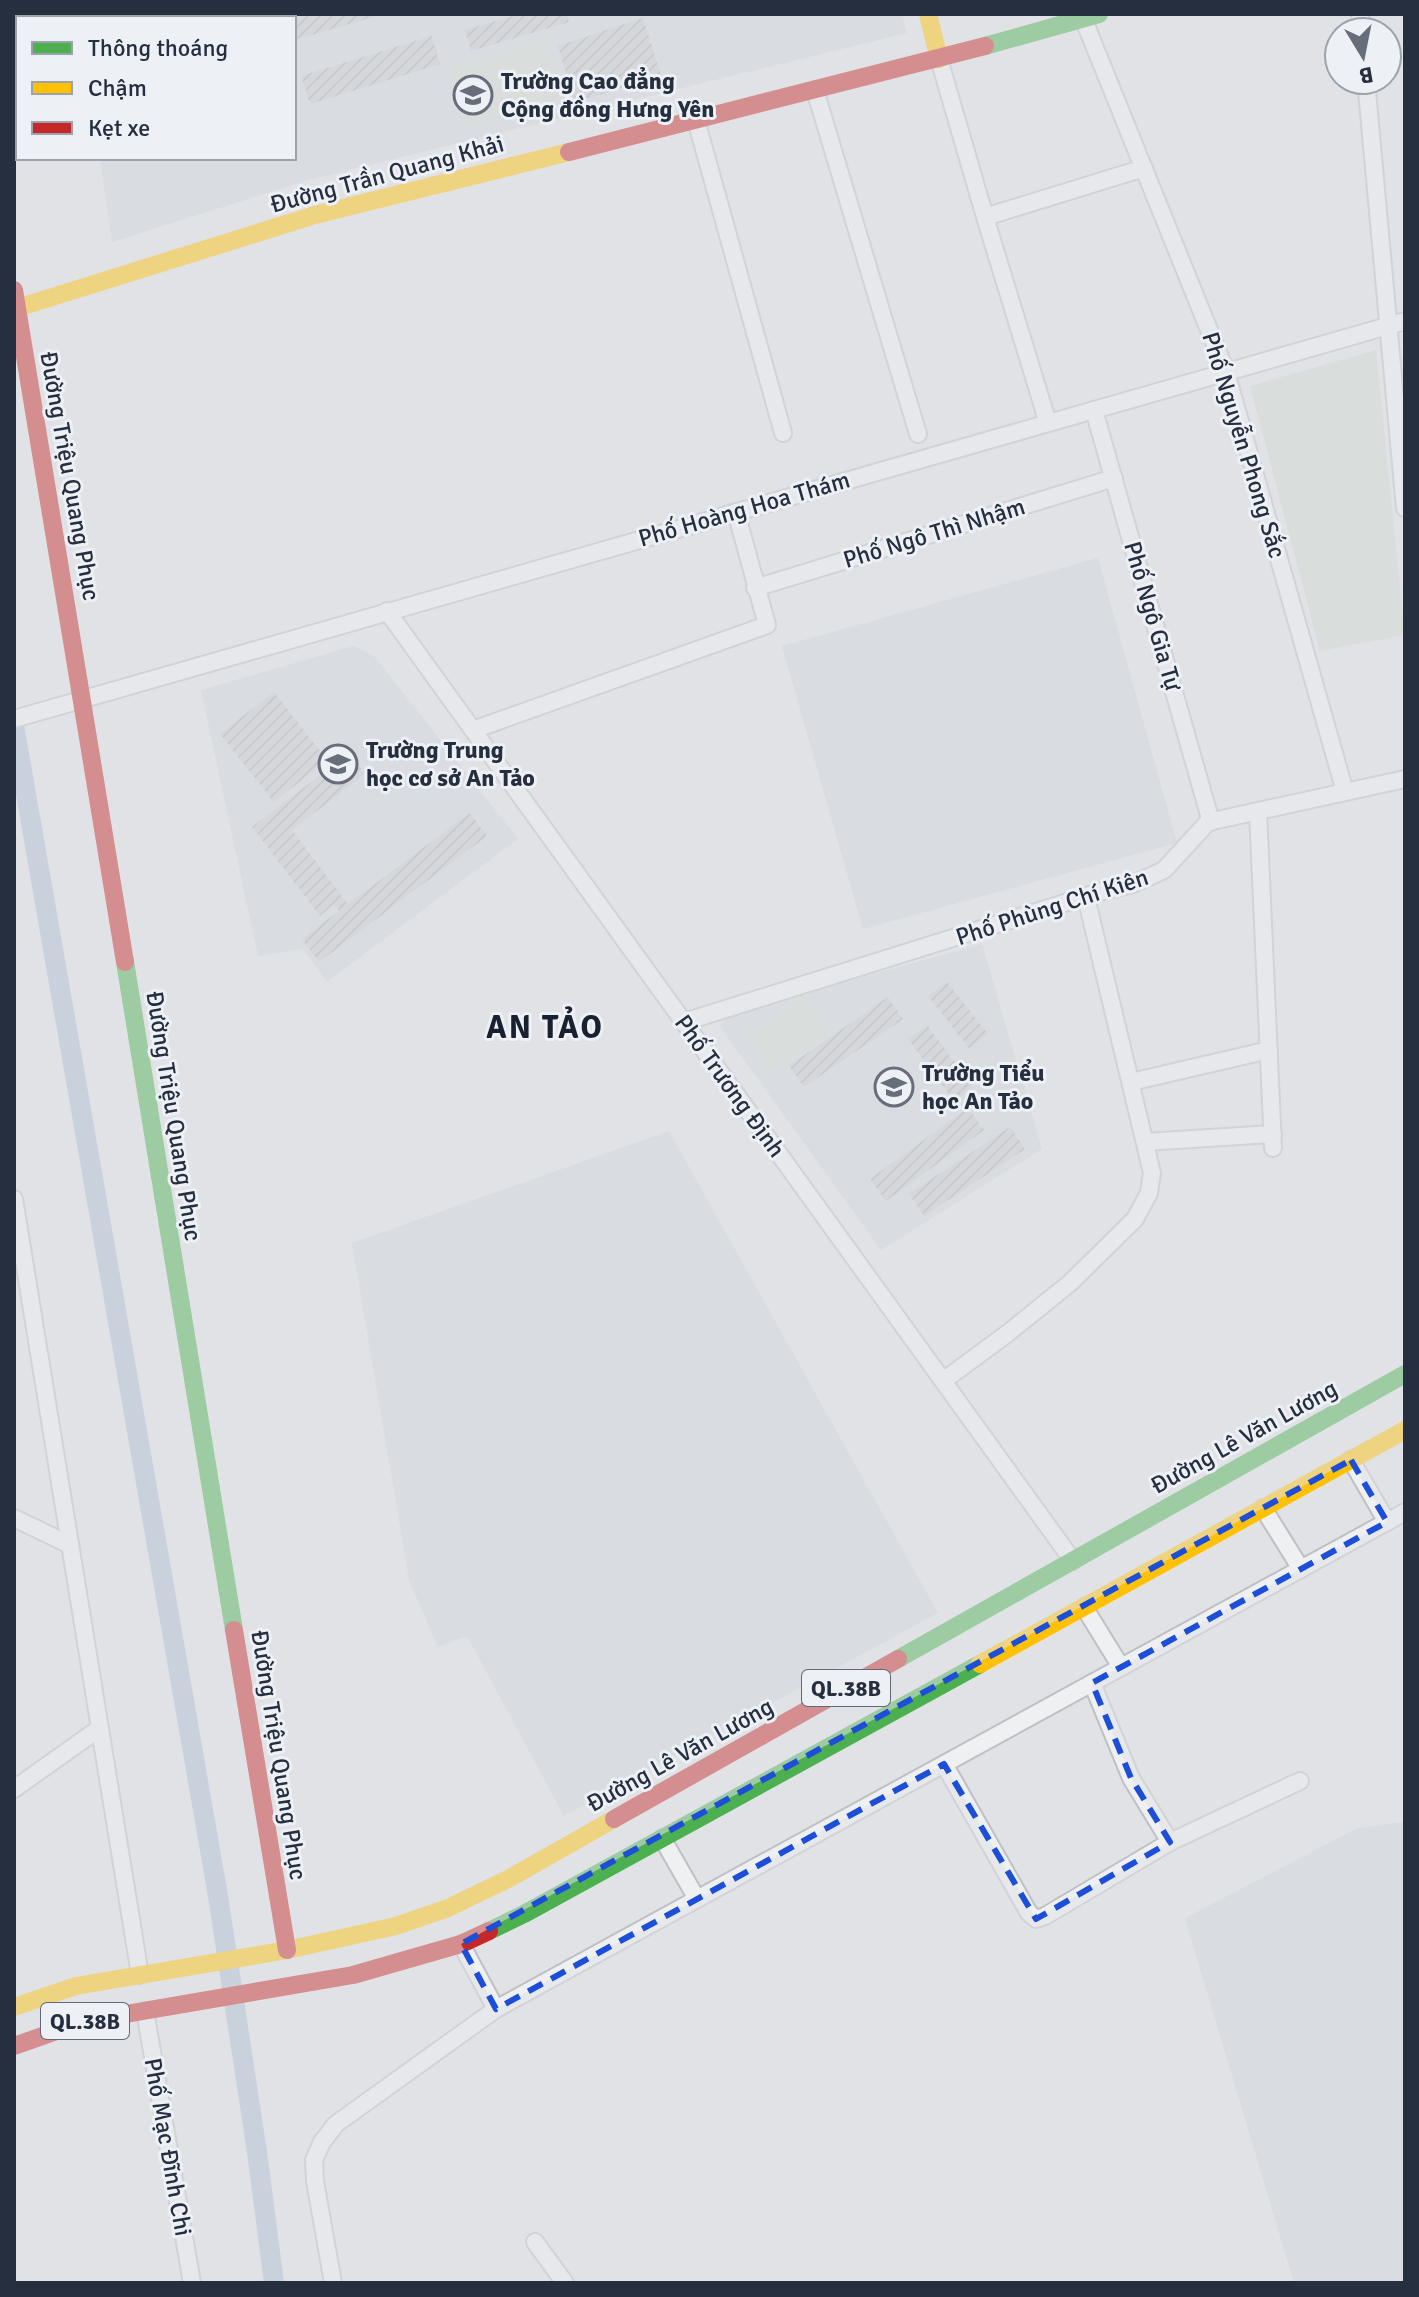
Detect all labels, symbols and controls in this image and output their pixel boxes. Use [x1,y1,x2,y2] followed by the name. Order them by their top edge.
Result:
[16,16,296,160] legend
[1323,16,1403,96] north arrow
[88,33,228,63] text: Thông thoáng
[1357,61,1375,90] text: B
[501,66,714,124] place label: Trường Cao đẳng Cộng đồng Hưng Yên
[88,73,147,103] text: Chậm
[452,74,494,116] school or university icon: Trường Cao đẳng Cộng đồng Hưng Yên
[88,113,150,143] text: Kẹt xe
[267,128,507,220] street label: Đường Trần Quang Khải
[1195,328,1293,562] street label: Phố Nguyễn Phong Sắc
[33,349,107,603] street label: Đường Triệu Quang Phục
[635,464,853,554] street label: Phố Hoàng Hoa Thám
[839,491,1029,575] street label: Phố Ngô Thì Nhậm
[1117,538,1189,695] street label: Phố Ngô Gia Tự
[366,735,535,793] place label: Trường Trung học cơ sở An Tảo
[317,743,359,785] school or university icon: Trường Trung học cơ sở An Tảo
[952,862,1152,952] street label: Phố Phùng Chí Kiên
[139,989,209,1243] street label: Đường Triệu Quang Phục
[486,1006,604,1047] district label: AN TẢO
[668,1009,792,1163] street label: Phố Trương Định
[922,1058,1044,1116] place label: Trường Tiểu học An Tảo
[873,1066,915,1108] school or university icon: Trường Tiểu học An Tảo
[1145,1373,1343,1501] street label: Đường Lê Văn Lương
[244,1628,314,1882] street label: Đường Triệu Quang Phục
[802,1670,890,1706] road number: QL.38B
[581,1691,779,1819] street label: Đường Lê Văn Lương
[41,2003,129,2039] road number: QL.38B
[138,2056,198,2238] street label: Phố Mạc Đĩnh Chi

